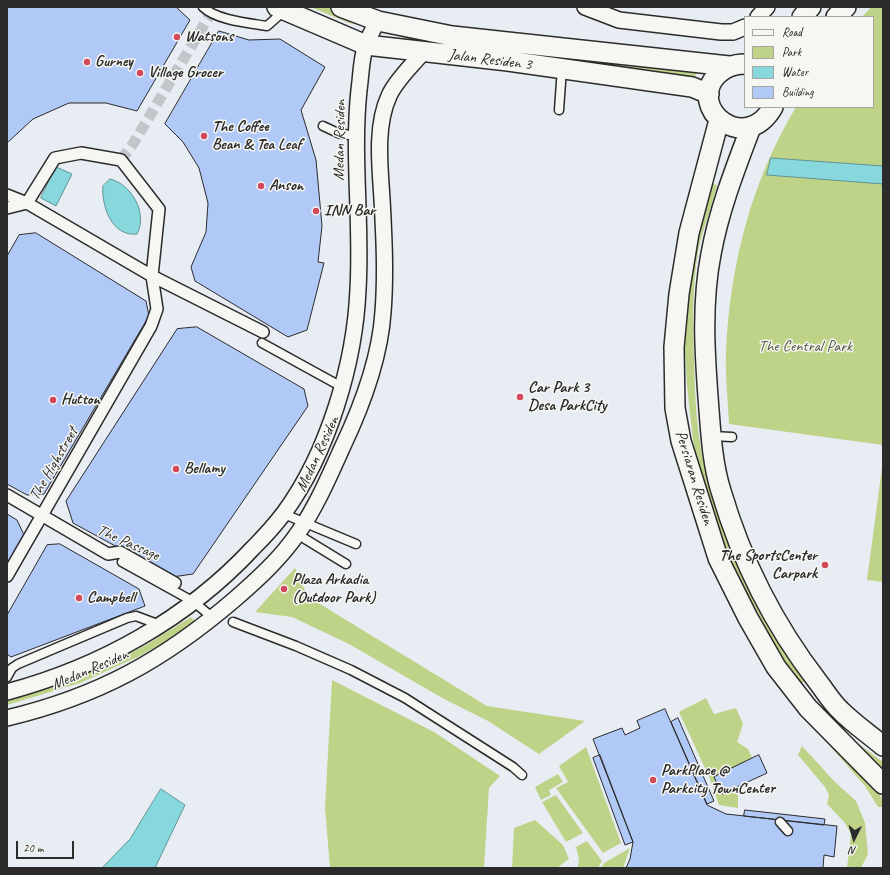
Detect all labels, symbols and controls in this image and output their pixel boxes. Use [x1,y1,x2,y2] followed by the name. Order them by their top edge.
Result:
[744,16,874,108] legend
[782,24,802,40] text: Road
[185,27,233,47] place label: Watsons
[172,32,182,42] marker: Watsons
[782,44,801,60] text: Park
[447,45,533,75] street label: Jalan Residen 3
[95,52,133,72] place label: Gurney
[82,57,92,67] marker: Gurney
[148,63,223,83] place label: Village Grocer
[782,64,808,80] text: Water
[135,68,145,78] marker: Village Grocer
[782,84,814,100] text: Building
[330,99,350,181] street label: Medan Residen
[212,117,302,155] place label: The Coffee Bean & Tea Leaf
[199,131,209,141] marker: The Coffee Bean & Tea Leaf
[269,176,303,196] place label: Anson
[256,181,266,191] marker: Anson
[324,201,375,221] place label: INN Bar
[311,206,321,216] marker: INN Bar
[758,337,852,357] park label: The Central Park
[528,378,606,416] place label: Car Park 3 Desa ParkCity
[61,390,100,410] place label: Hutton
[515,392,525,402] marker: Car Park 3 Desa ParkCity
[48,395,58,405] marker: Hutton
[292,413,344,495] street label: Medan Residen
[25,424,83,504] street label: The Highstreet
[671,428,717,528] street label: Persiaran Residen
[184,459,225,479] place label: Bellamy
[171,464,181,474] marker: Bellamy
[94,521,162,565] street label: The Passage
[719,546,817,584] place label: The SportsCenter Carpark
[820,560,830,570] marker: The SportsCenter Carpark
[292,570,375,608] place label: Plaza Arkadia (Outdoor Park)
[279,584,289,594] marker: Plaza Arkadia (Outdoor Park)
[87,588,135,608] place label: Campbell
[74,593,84,603] marker: Campbell
[49,645,131,695] street label: Medan Residen
[661,761,775,799] place label: ParkPlace @ Parkcity TownCenter
[648,775,658,785] marker: ParkPlace @ Parkcity TownCenter
[834,819,874,859] north arrow
[18,833,76,859] scale bar
[23,840,43,856] text: 20 m
[849,844,857,858] text: N

